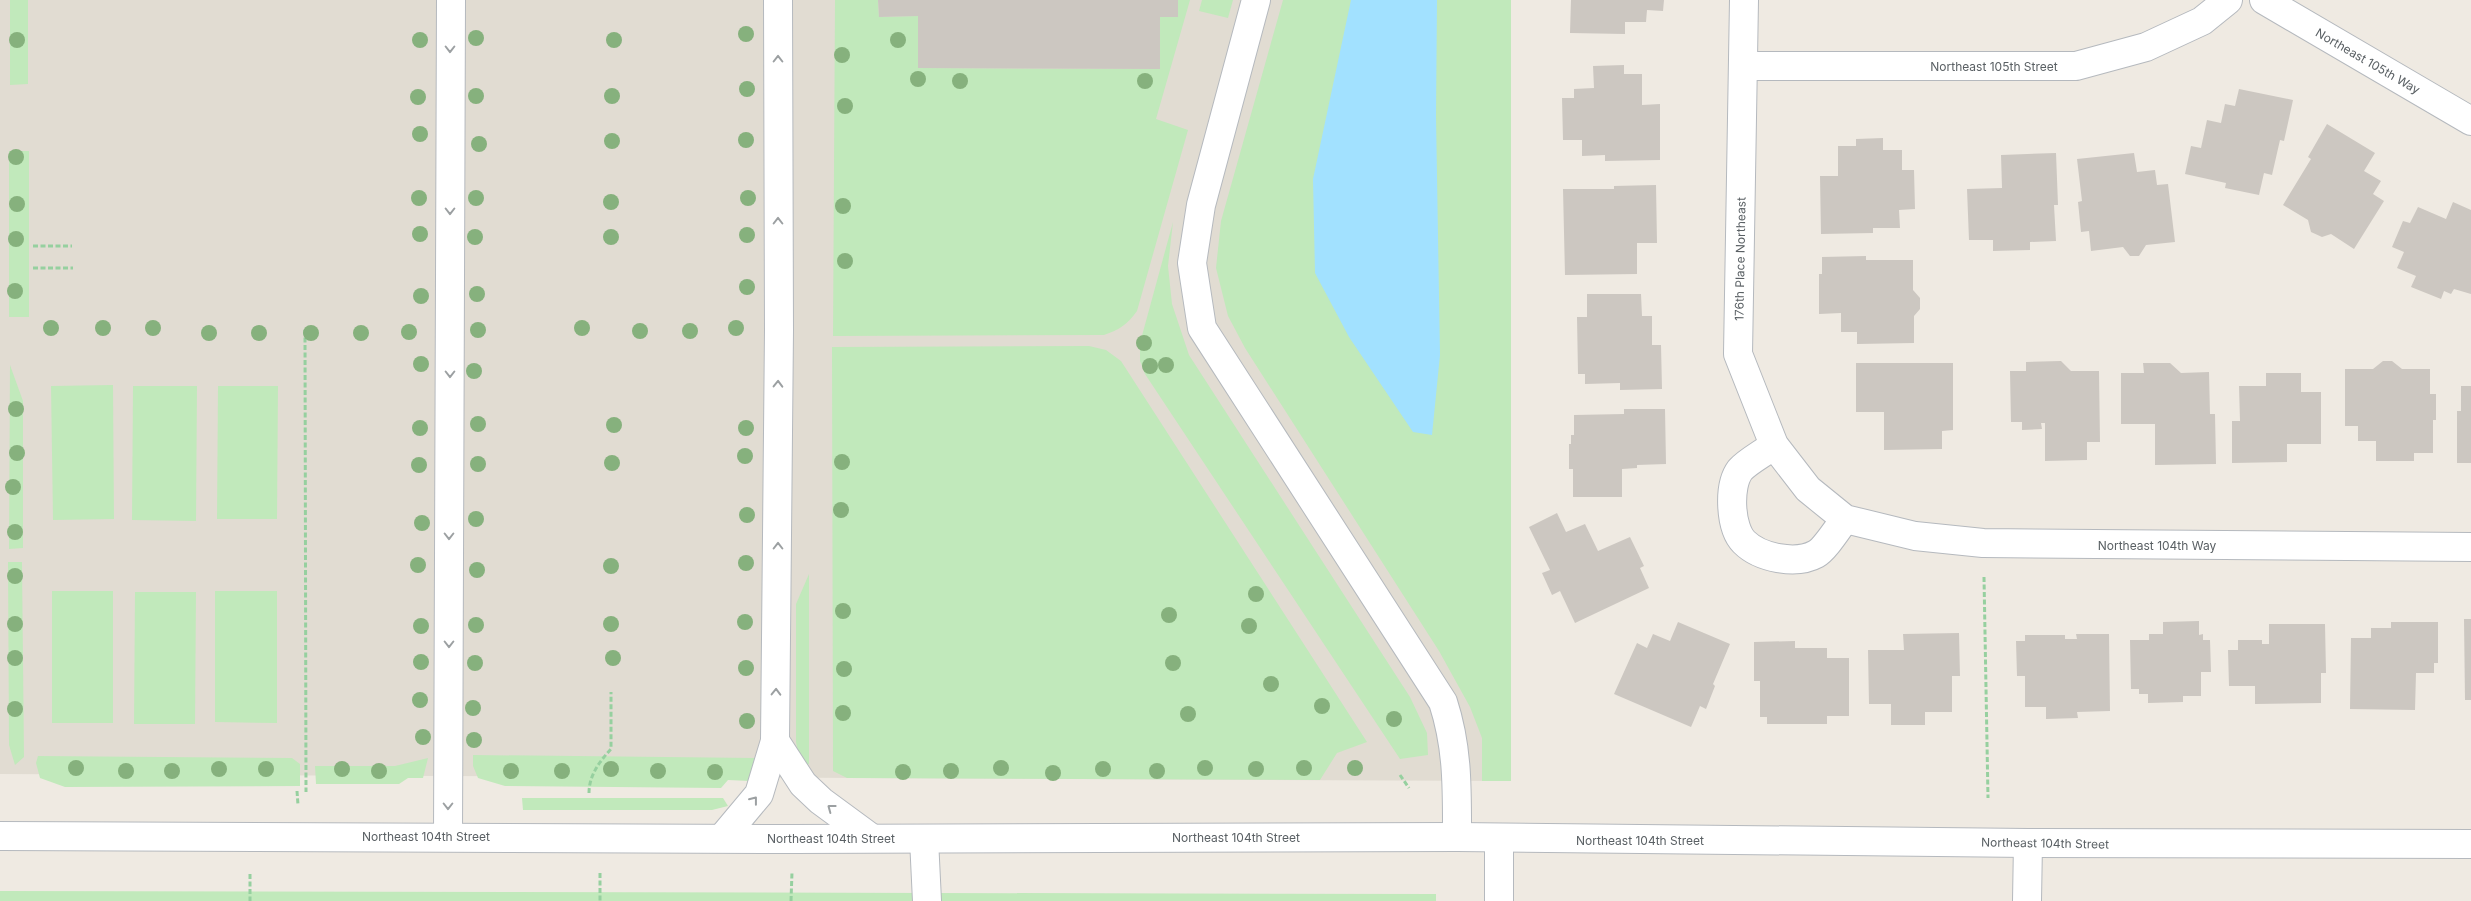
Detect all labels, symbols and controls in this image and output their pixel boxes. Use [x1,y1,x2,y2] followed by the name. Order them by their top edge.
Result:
[2313,25,2423,97] street label: Northeast 105th Way
[445,45,455,53] one-way arrow
[773,54,783,62] one-way arrow
[1930,59,2058,74] street label: Northeast 105th Street
[1731,197,1749,321] street label: 176th Place Northeast
[445,208,455,215] one-way arrow
[773,217,783,224] one-way arrow
[445,370,455,378] one-way arrow
[773,379,783,387] one-way arrow
[444,532,454,540] one-way arrow
[2098,538,2217,553] street label: Northeast 104th Way
[773,542,783,550] one-way arrow
[444,640,454,648] one-way arrow
[771,688,781,696] one-way arrow
[748,796,757,805] one-way arrow
[443,802,453,810] one-way arrow
[827,805,837,814] one-way arrow
[362,829,490,844] street label: Northeast 104th Street
[1172,830,1300,845] street label: Northeast 104th Street
[767,831,895,846] street label: Northeast 104th Street
[1576,833,1704,848] street label: Northeast 104th Street
[1981,834,2109,852] street label: Northeast 104th Street

